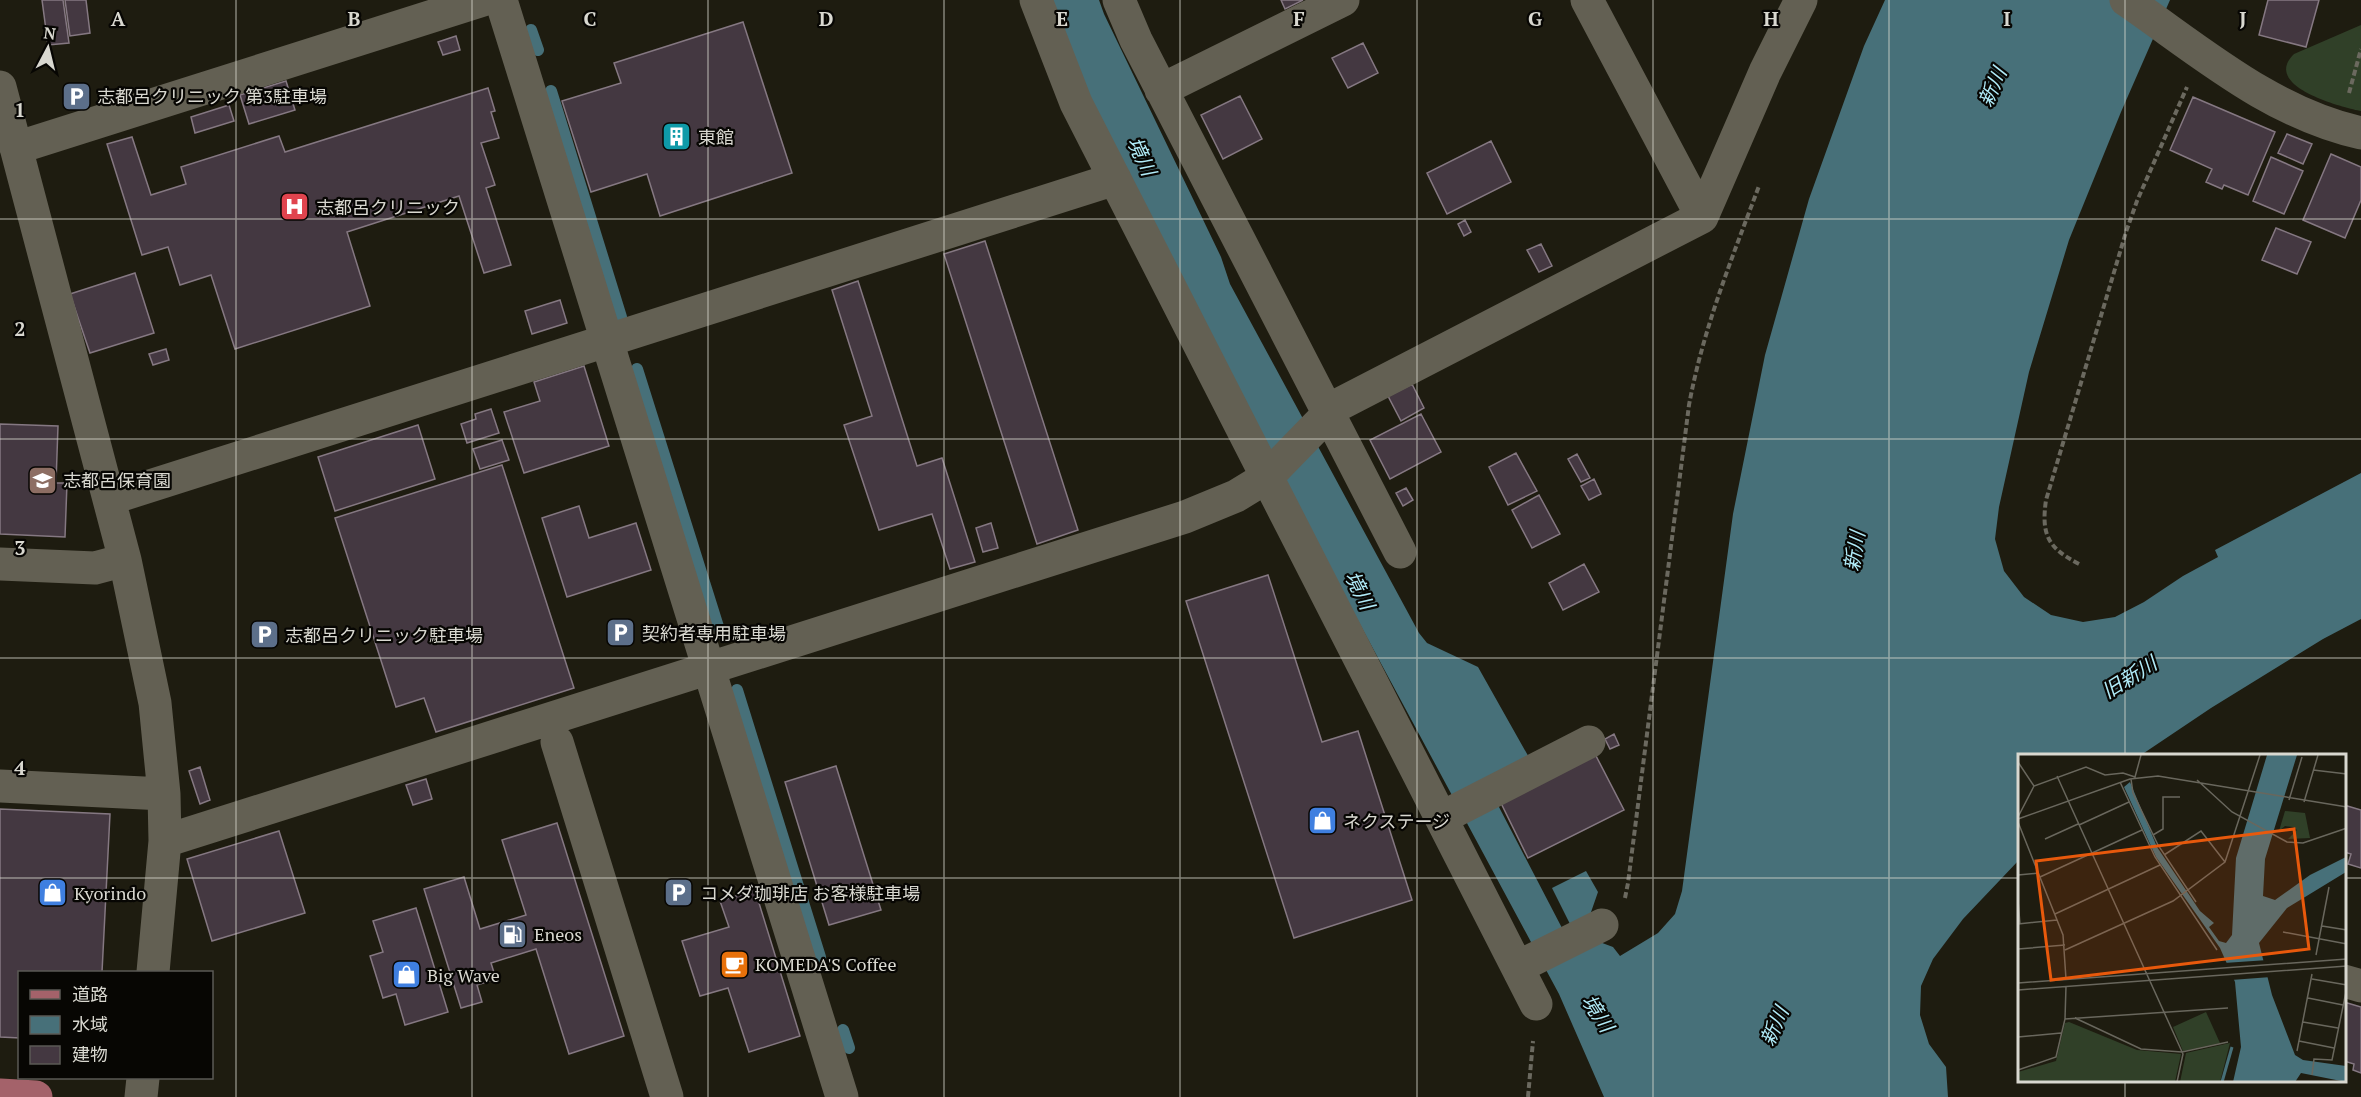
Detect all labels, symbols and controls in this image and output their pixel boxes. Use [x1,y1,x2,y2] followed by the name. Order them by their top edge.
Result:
[111,5,126,32] text: A
[348,5,361,32] text: B
[583,5,597,32] text: C
[819,5,833,32] text: D
[1056,5,1068,32] text: E
[1293,5,1305,32] text: F
[1528,5,1542,32] text: G
[1763,5,1779,32] text: H
[2003,5,2011,32] text: I
[2239,5,2247,32] text: J
[18,18,78,78] north arrow
[42,21,57,45] text: N
[1972,61,2013,111] water label: 新川
[60,80,92,112] parking icon: 志都呂クリニック 第3駐車場
[97,84,327,108] place label: 志都呂クリニック 第3駐車場
[14,96,26,123] text: 1
[661,121,693,153] building icon: 東館
[698,125,734,149] place label: 東館
[1121,132,1164,182] water label: 境川
[279,191,311,223] hospital icon: 志都呂クリニック
[316,195,460,219] place label: 志都呂クリニック
[14,315,26,342] text: 2
[26,464,58,496] school or university icon: 志都呂保育園
[63,468,171,492] place label: 志都呂保育園
[1838,527,1871,573] water label: 新川
[14,534,26,561] text: 3
[1339,566,1382,616] water label: 境川
[605,617,637,649] parking icon: 契約者専用駐車場
[248,619,280,651] parking icon: 志都呂クリニック駐車場
[642,621,786,645] place label: 契約者専用駐車場
[285,623,483,647] place label: 志都呂クリニック駐車場
[2096,649,2163,704] water label: 旧新川
[14,754,26,781] text: 4
[2018,754,2346,1082] inset map
[1306,805,1338,837] shop icon: ネクステージ
[1343,809,1450,833] place label: ネクステージ
[37,877,69,909] shop icon: Kyorindo
[663,877,695,909] parking icon: コメダ珈琲店 お客様駐車場
[74,881,146,905] place label: Kyorindo
[700,881,920,905] place label: コメダ珈琲店 お客様駐車場
[497,918,529,950] fuel station icon: Eneos
[534,922,582,946] place label: Eneos
[718,948,750,980] cafe icon: KOMEDA'S Coffee
[755,952,896,976] place label: KOMEDA'S Coffee
[390,959,422,991] shop icon: Big Wave
[427,963,500,987] place label: Big Wave
[18,971,213,1079] legend
[72,982,108,1006] text: 道路
[1576,989,1621,1039] water label: 境川
[1754,1000,1795,1050] water label: 新川
[72,1012,108,1036] text: 水域
[72,1042,108,1066] text: 建物

